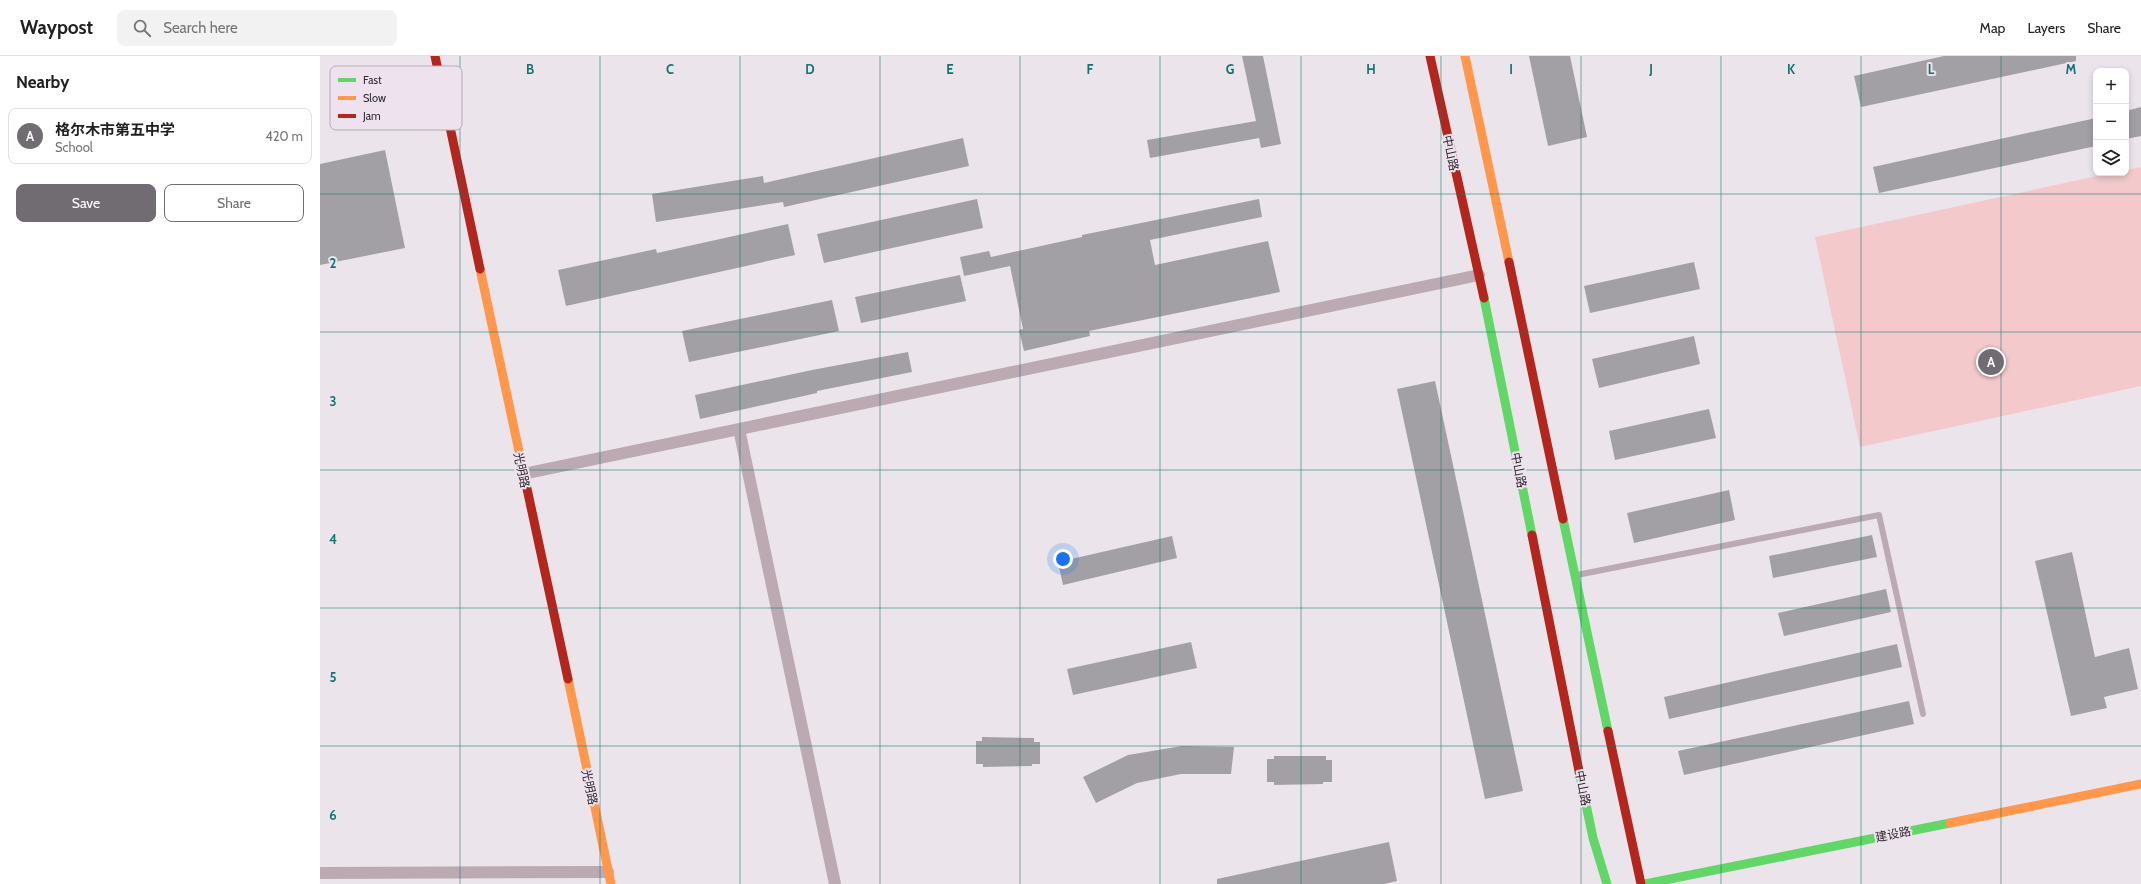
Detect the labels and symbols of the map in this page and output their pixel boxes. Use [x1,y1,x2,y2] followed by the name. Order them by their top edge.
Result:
[526,61,534,77] text: B
[666,61,674,77] text: C
[805,61,815,77] text: D
[946,61,954,77] text: E
[1087,61,1094,77] text: F
[1226,61,1235,77] text: G
[1366,61,1376,77] text: H
[1509,61,1513,77] text: I
[1648,61,1653,77] text: J
[1787,61,1796,77] text: K
[1928,61,1935,77] text: L
[2066,61,2077,77] text: M
[330,66,462,130] legend
[363,73,382,87] text: Fast
[363,91,386,105] text: Slow
[362,109,381,123] text: Jam
[1440,134,1462,172] street label: 中山路
[330,255,337,271] text: 2
[1978,347,2004,377] pin: A
[329,393,337,409] text: 3
[511,451,533,489] street label: 光明路
[1508,451,1530,489] street label: 中山路
[329,531,337,547] text: 4
[1053,549,1073,569] your location
[330,669,337,685] text: 5
[579,768,601,806] street label: 光明路
[1572,769,1594,807] street label: 中山路
[329,807,337,823] text: 6
[1874,823,1912,845] street label: 建设路

